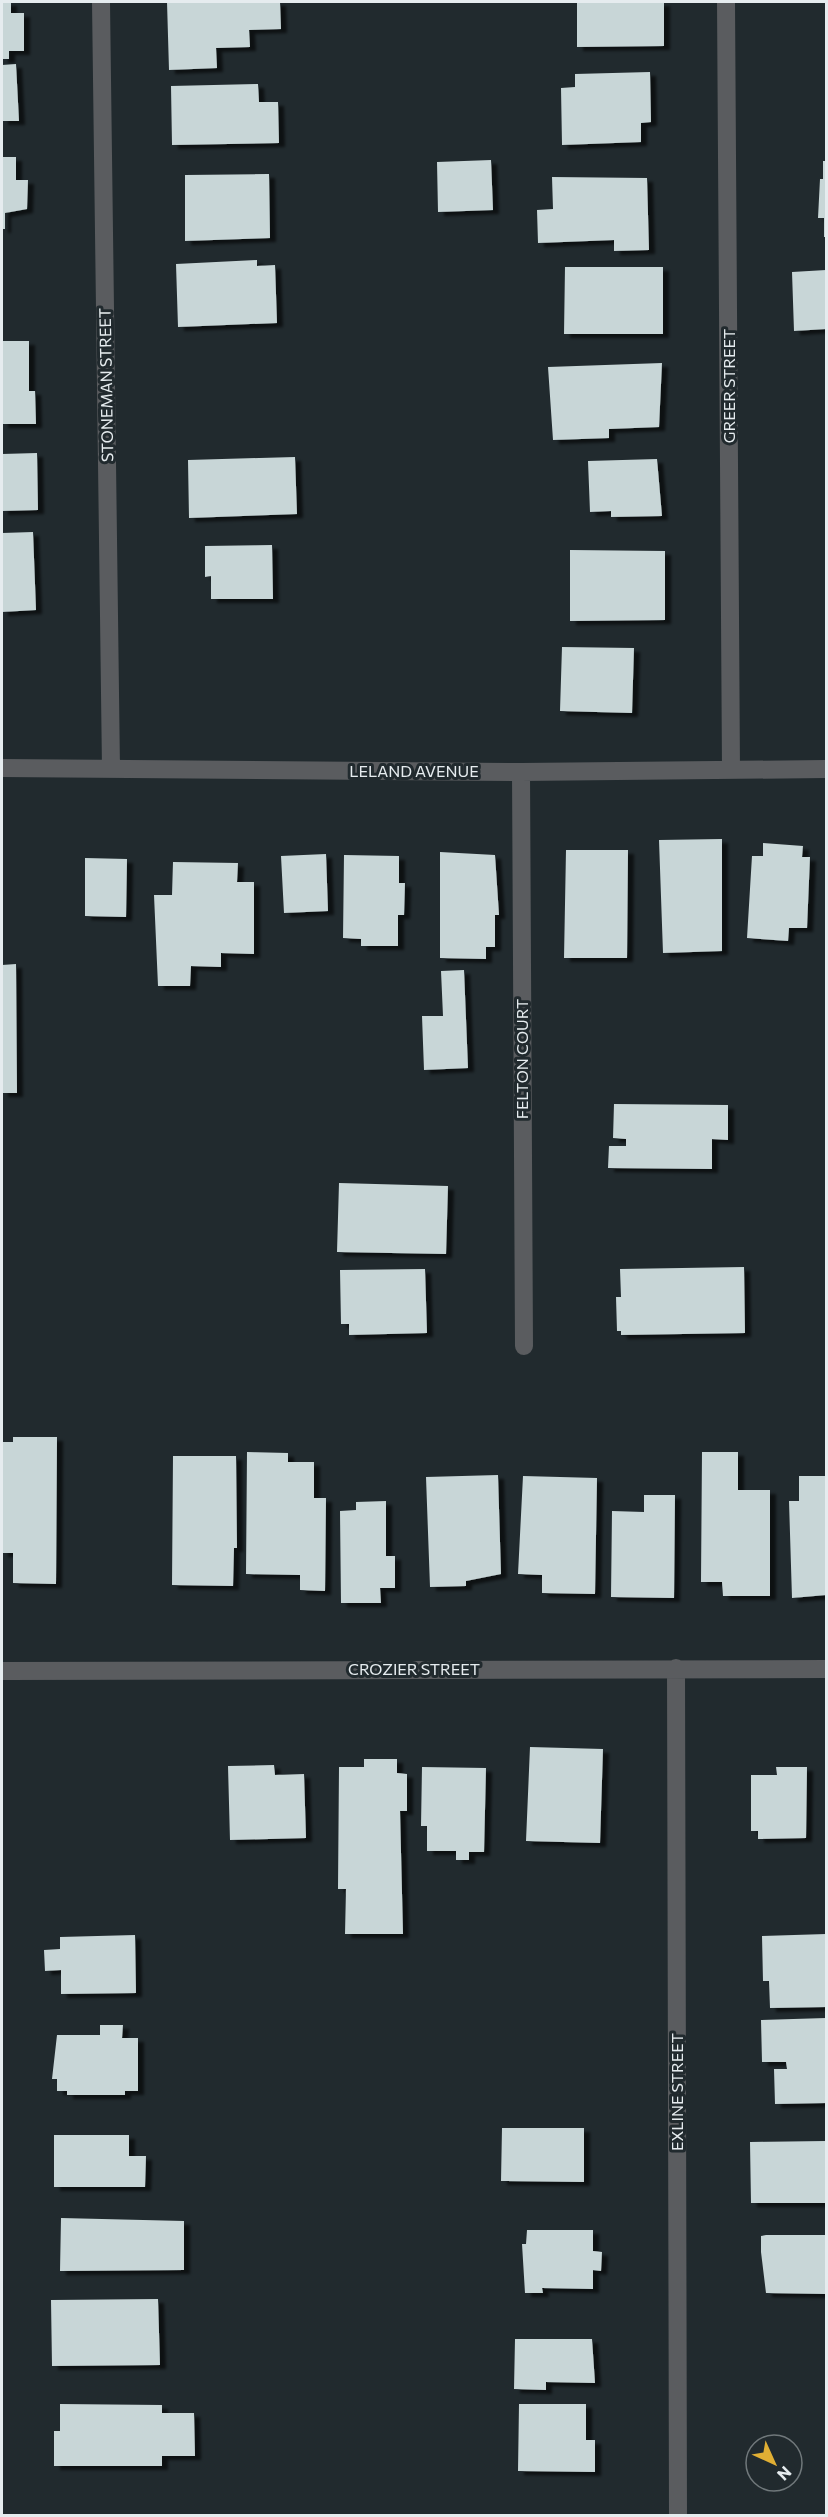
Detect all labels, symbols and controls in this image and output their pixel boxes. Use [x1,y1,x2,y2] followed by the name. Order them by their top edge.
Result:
[95,308,116,462] street label: STONEMAN STREET
[719,329,738,443] street label: GREER STREET
[349,761,479,780] street label: LELAND AVENUE
[512,999,531,1119] street label: FELTON COURT
[348,1659,480,1678] street label: CROZIER STREET
[667,2033,686,2151] street label: EXLINE STREET
[744,2433,804,2493] north arrow
[774,2463,796,2485] text: N

